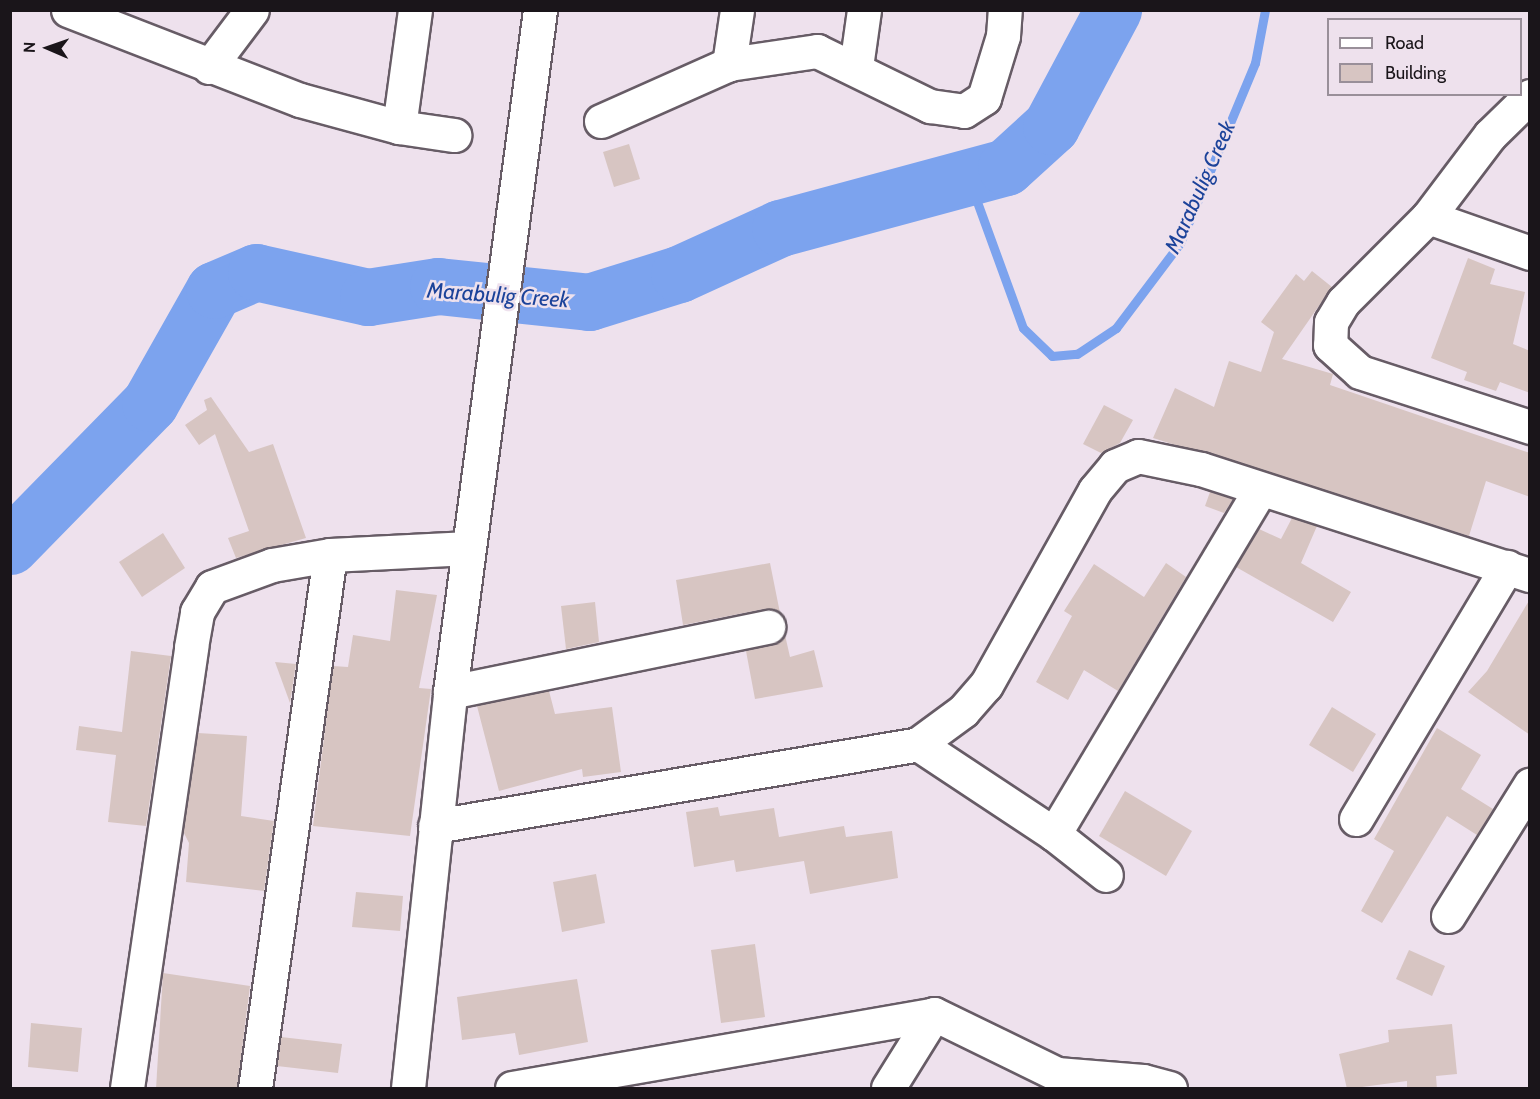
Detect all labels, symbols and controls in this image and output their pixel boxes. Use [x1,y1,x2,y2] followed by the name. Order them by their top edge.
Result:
[18,18,78,78] north arrow
[1327,18,1522,96] legend
[1385,32,1424,54] text: Road
[20,41,39,53] text: N
[1385,62,1446,84] text: Building
[1159,117,1241,257] water label: Marabulig Creek
[426,277,570,313] water label: Marabulig Creek

